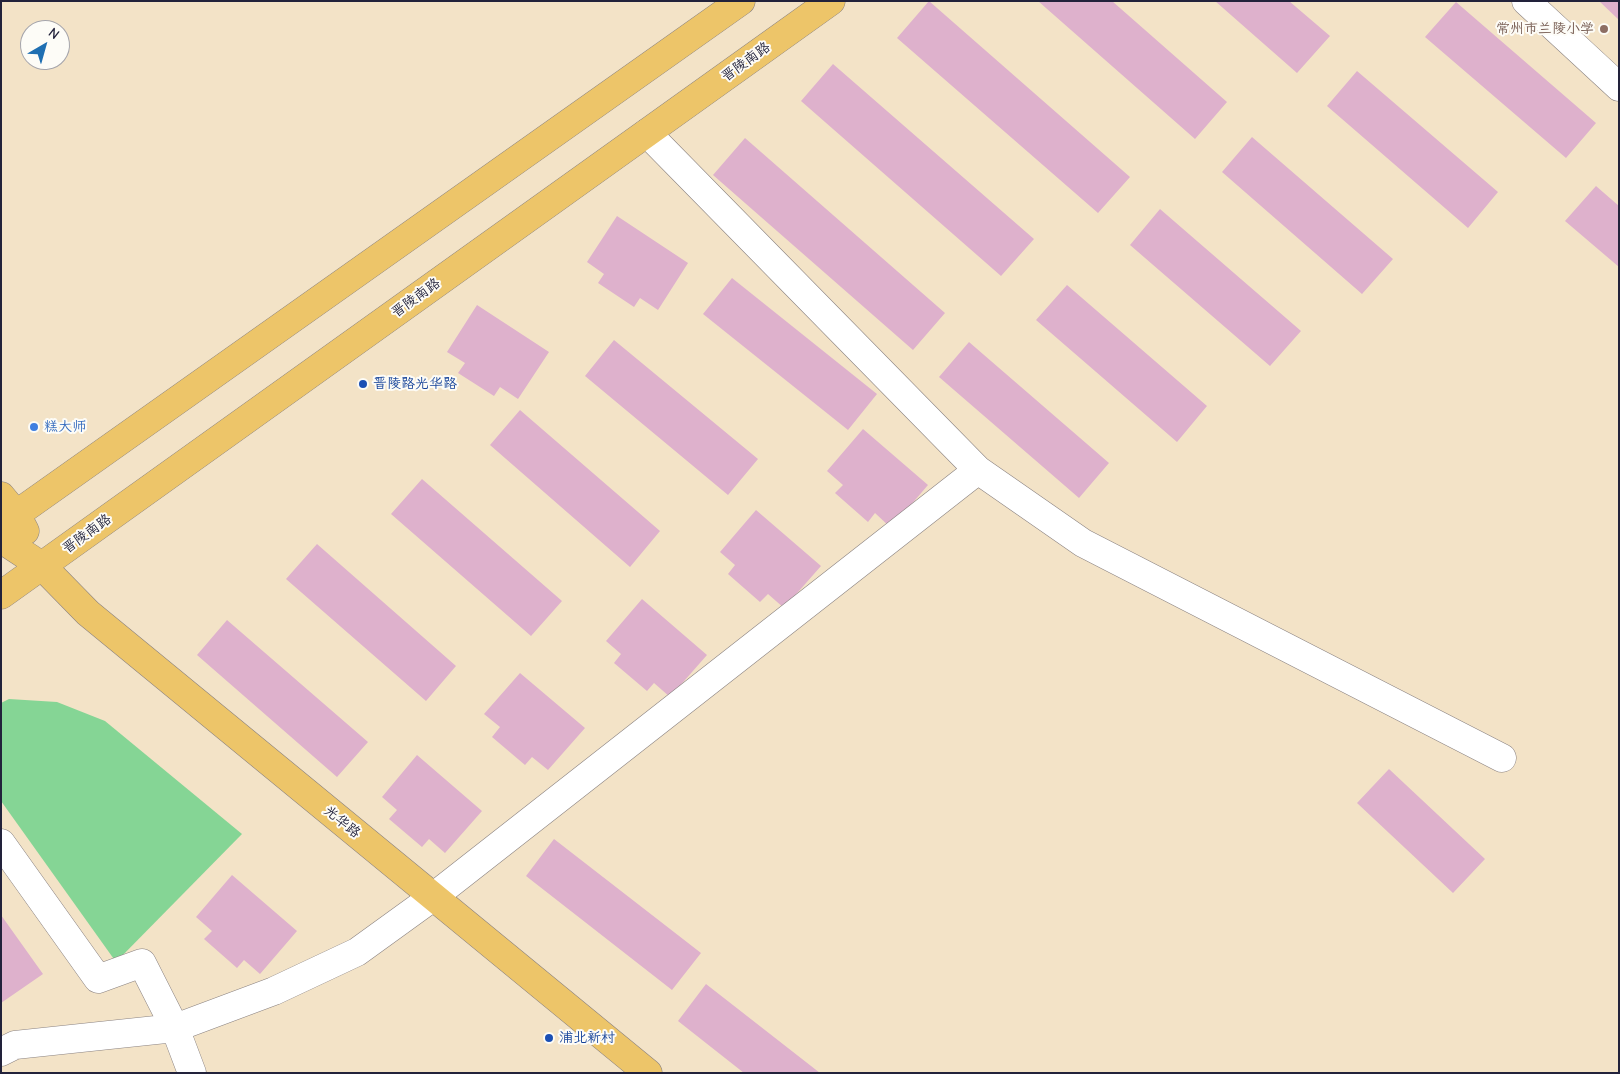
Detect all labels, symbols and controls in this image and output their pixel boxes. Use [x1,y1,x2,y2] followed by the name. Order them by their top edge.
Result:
[20,20,70,70] north arrow
[1496,21,1594,37] place label: 常州市兰陵小学
[1598,23,1610,35] marker: 常州市兰陵小学
[45,24,63,43] text: N
[718,39,774,85] street label: 晋陵南路
[388,275,444,321] street label: 晋陵南路
[373,376,457,392] place label: 晋陵路光华路
[357,378,369,390] marker: 晋陵路光华路
[44,419,86,435] place label: 糕大师
[28,421,40,433] marker: 糕大师
[59,511,115,557] street label: 晋陵南路
[320,802,364,842] street label: 光华路
[559,1030,615,1046] place label: 浦北新村
[543,1032,555,1044] marker: 浦北新村

